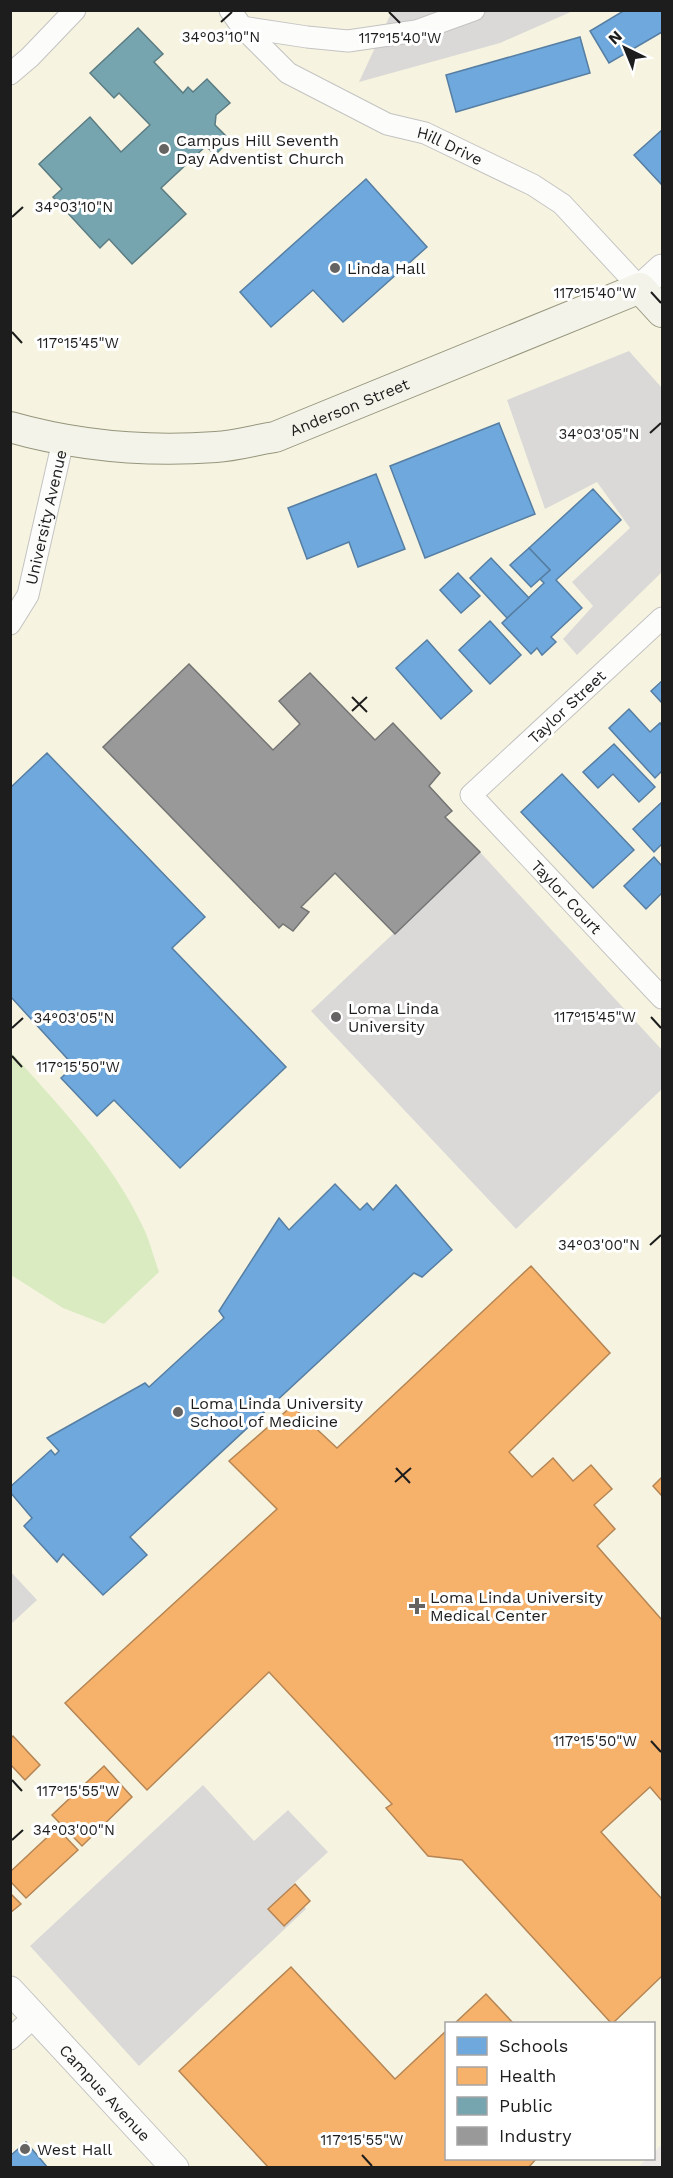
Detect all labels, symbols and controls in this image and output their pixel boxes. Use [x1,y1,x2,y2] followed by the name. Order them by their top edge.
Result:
[595,18,655,78] north arrow
[604,26,626,48] text: N
[182,28,260,46] text: 34°03'10"N
[359,29,441,47] text: 117°15'40"W
[415,122,486,169] street label: Hill Drive
[176,131,344,168] place label: Campus Hill Seventh Day Adventist Church
[157,142,171,156] marker: Campus Hill Seventh Day Adventist Church
[35,198,113,216] text: 34°03'10"N
[347,259,426,278] place label: Linda Hall
[328,261,342,275] marker: Linda Hall
[554,284,636,302] text: 117°15'40"W
[37,334,119,352] text: 117°15'45"W
[287,374,412,440] street label: Anderson Street
[558,425,640,443] text: 34°03'05"N
[21,448,70,586] street label: University Avenue
[524,666,610,748] street label: Taylor Street
[527,856,606,938] street label: Taylor Court
[348,999,439,1036] place label: Loma Linda University
[554,1008,636,1026] text: 117°15'45"W
[33,1009,115,1027] text: 34°03'05"N
[329,1010,343,1024] marker: Loma Linda University
[36,1058,120,1076] text: 117°15'50"W
[558,1236,640,1254] text: 34°03'00"N
[190,1394,364,1431] place label: Loma Linda University School of Medicine
[171,1405,185,1419] marker: Loma Linda University School of Medicine
[430,1588,604,1625] place label: Loma Linda University Medical Center
[408,1597,426,1615] marker: Loma Linda University Medical Center
[553,1732,637,1750] text: 117°15'50"W
[36,1782,120,1800] text: 117°15'55"W
[33,1821,115,1839] text: 34°03'00"N
[445,2022,655,2160] legend
[499,2035,568,2056] text: Schools
[56,2040,155,2145] street label: Campus Avenue
[499,2065,556,2086] text: Health
[499,2095,553,2116] text: Public
[499,2125,572,2146] text: Industry
[320,2131,404,2149] text: 117°15'55"W
[37,2140,112,2159] place label: West Hall
[18,2142,32,2156] marker: West Hall

